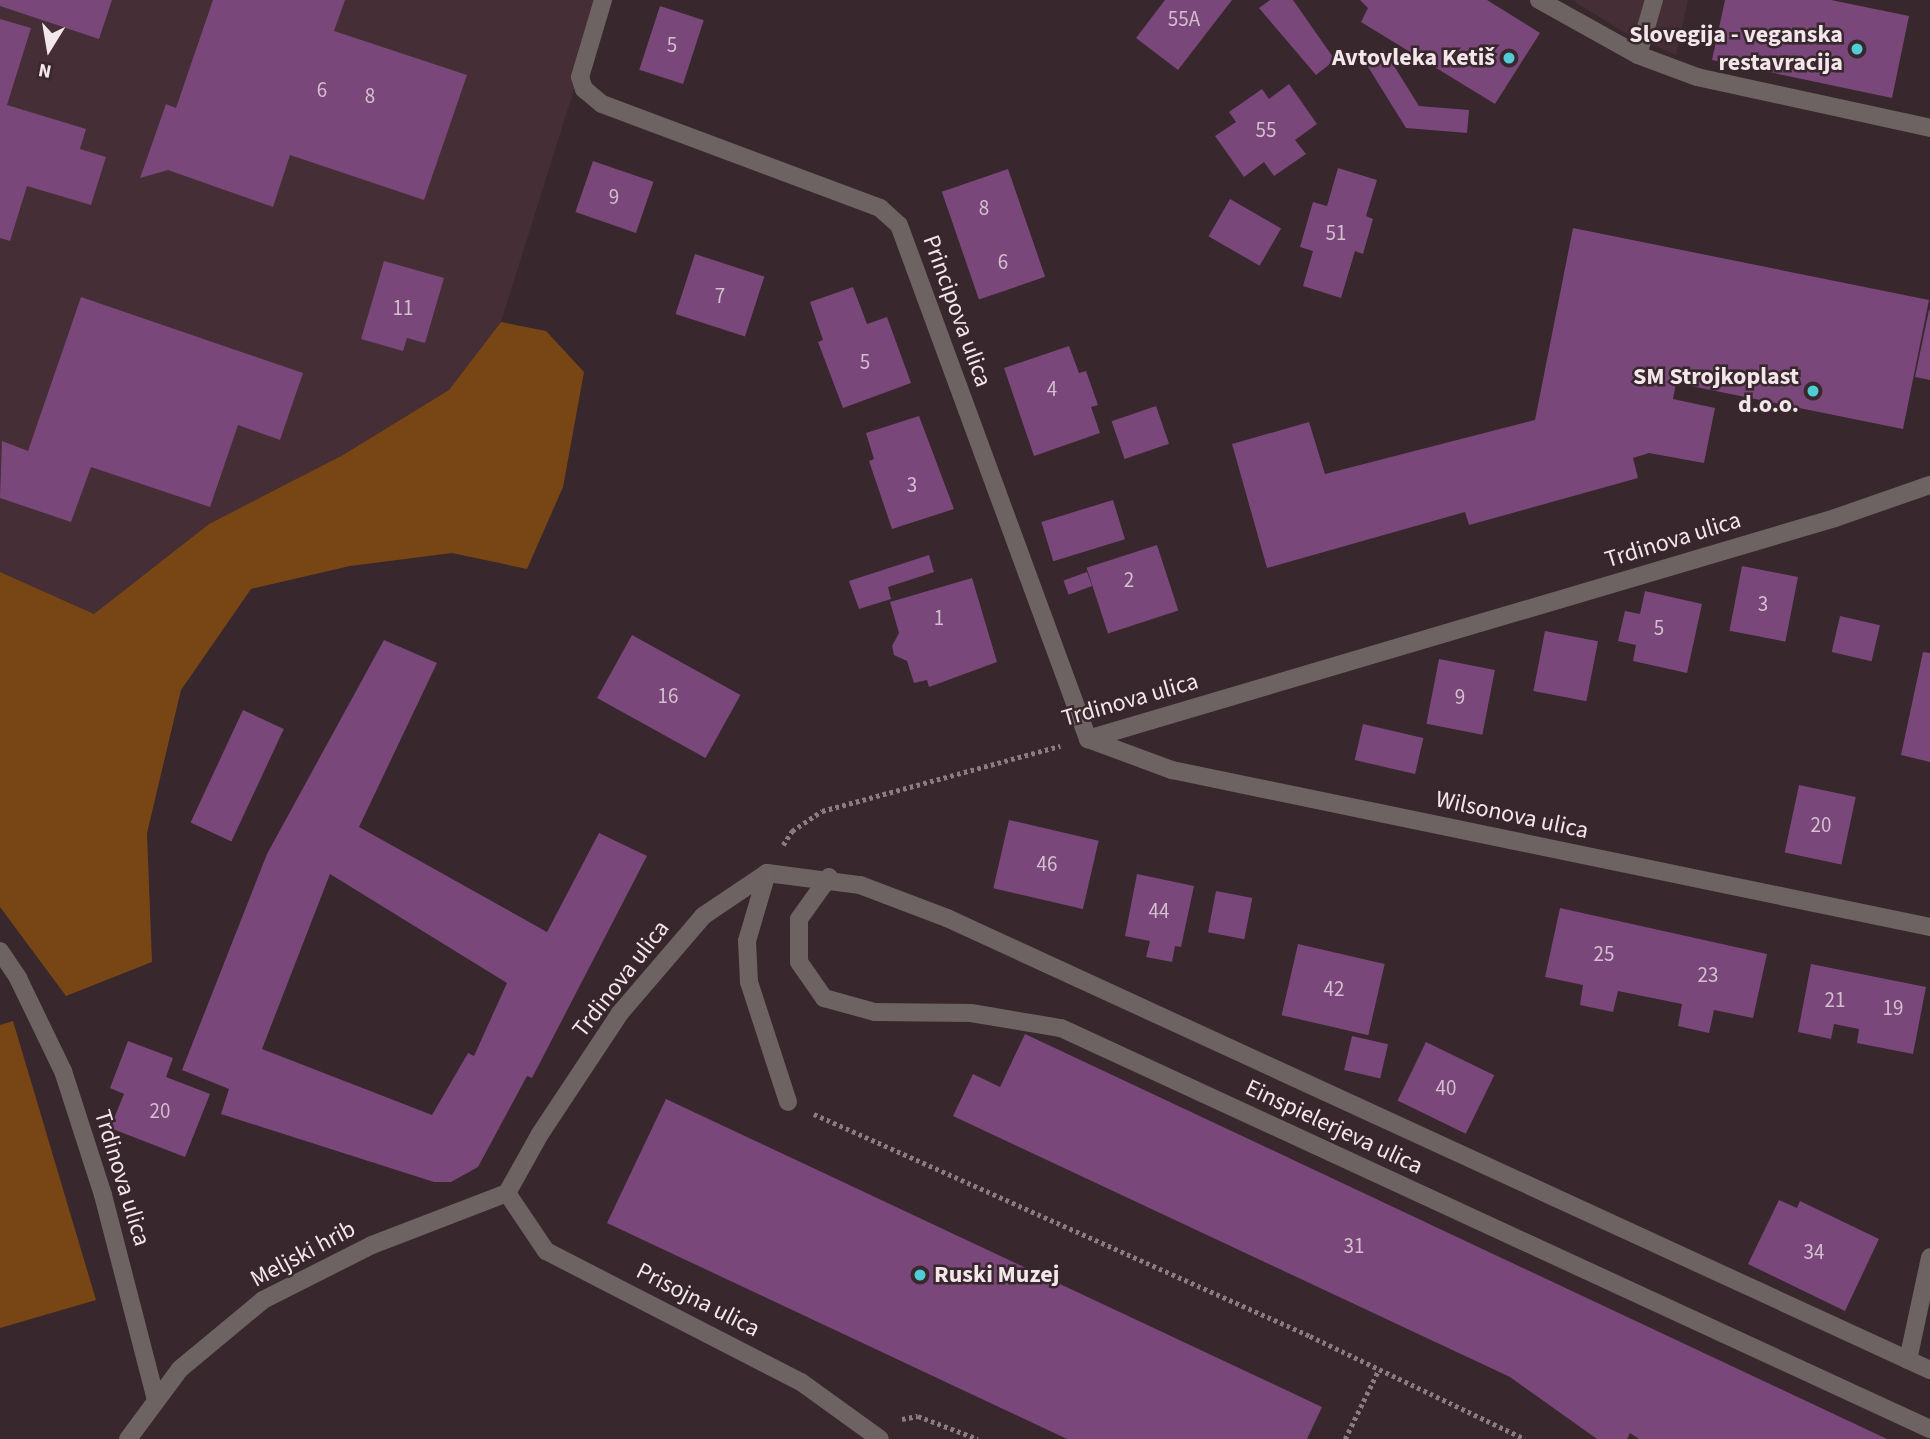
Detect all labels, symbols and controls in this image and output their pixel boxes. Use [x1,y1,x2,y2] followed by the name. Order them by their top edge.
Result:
[1168,6,1200,32] house number: 55A
[14,14,84,84] north arrow
[1629,21,1843,77] place label: Slovegija - veganska restavracija
[667,32,677,58] house number: 5
[1849,41,1865,57] marker: Slovegija - veganska restavracija
[1332,44,1495,72] place label: Avtovleka Ketiš
[1501,50,1517,66] marker: Avtovleka Ketiš
[36,56,54,85] text: N
[317,77,327,103] house number: 6
[365,83,375,109] house number: 8
[1256,117,1276,143] house number: 55
[609,184,619,210] house number: 9
[979,195,989,221] house number: 8
[1326,220,1346,246] house number: 51
[916,231,998,391] street label: Principova ulica
[998,249,1008,275] house number: 6
[715,283,725,309] house number: 7
[393,295,413,321] house number: 11
[860,349,870,375] house number: 5
[1633,363,1799,419] place label: SM Strojkoplast d.o.o.
[1047,376,1057,402] house number: 4
[1805,383,1821,399] marker: SM Strojkoplast d.o.o.
[907,472,917,498] house number: 3
[1602,506,1744,574] street label: Trdinova ulica
[1124,567,1134,593] house number: 2
[1758,591,1768,617] house number: 3
[934,605,944,631] house number: 1
[1654,615,1664,641] house number: 5
[1058,667,1202,733] street label: Trdinova ulica
[658,683,678,709] house number: 16
[1455,684,1465,710] house number: 9
[1433,785,1591,845] street label: Wilsonova ulica
[1811,812,1831,838] house number: 20
[1037,851,1057,877] house number: 46
[1149,898,1169,924] house number: 44
[566,915,676,1043] street label: Trdinova ulica
[1594,941,1614,967] house number: 25
[1698,962,1718,988] house number: 23
[1324,976,1344,1002] house number: 42
[1825,987,1845,1013] house number: 21
[1883,995,1903,1021] house number: 19
[1241,1073,1427,1181] street label: Einspielerjeva ulica
[1436,1075,1456,1101] house number: 40
[150,1098,170,1124] house number: 20
[88,1107,156,1249] street label: Trdinova ulica
[246,1214,360,1294] street label: Meljski hrib
[1344,1233,1364,1259] house number: 31
[1804,1239,1824,1265] house number: 34
[631,1257,765,1343] street label: Prisojna ulica
[934,1261,1059,1289] place label: Ruski Muzej
[912,1267,928,1283] marker: Ruski Muzej

